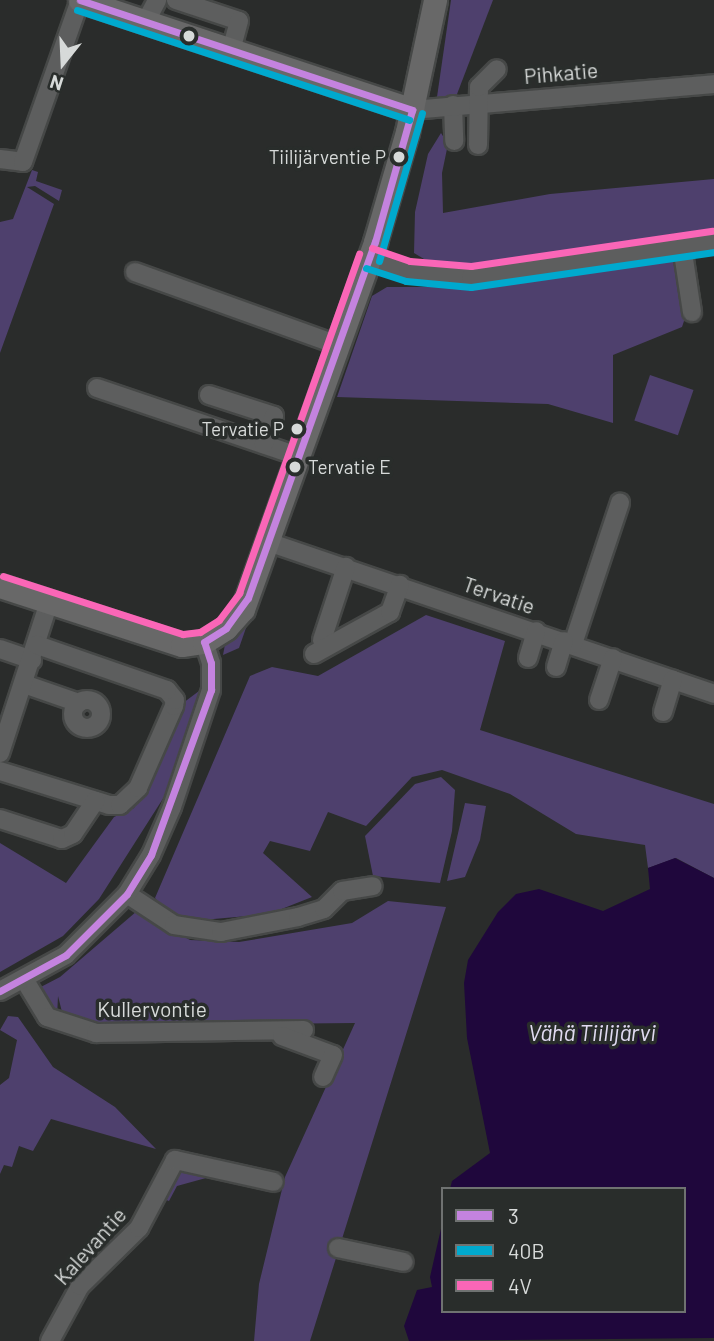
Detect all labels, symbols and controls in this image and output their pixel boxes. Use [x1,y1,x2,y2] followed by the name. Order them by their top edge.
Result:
[28,28,98,98] north arrow
[182,29,196,43] unlabelled marker
[523,57,599,89] street label: Pihkatie
[47,71,66,96] text: N
[269,146,386,168] place label: Tiilijärventie P
[392,150,406,164] marker: Tiilijärventie P
[202,418,284,440] place label: Tervatie P
[290,422,304,436] marker: Tervatie P
[308,456,391,478] place label: Tervatie E
[288,460,302,474] marker: Tervatie E
[460,571,538,619] street label: Tervatie
[97,996,207,1022] street label: Kullervontie
[528,1018,656,1046] water label: Vähä Tiilijärvi
[441,1187,686,1313] legend
[49,1202,131,1290] street label: Kalevantie
[508,1203,519,1228] text: 3
[508,1238,545,1263] text: 40B
[508,1273,532,1298] text: 4V

